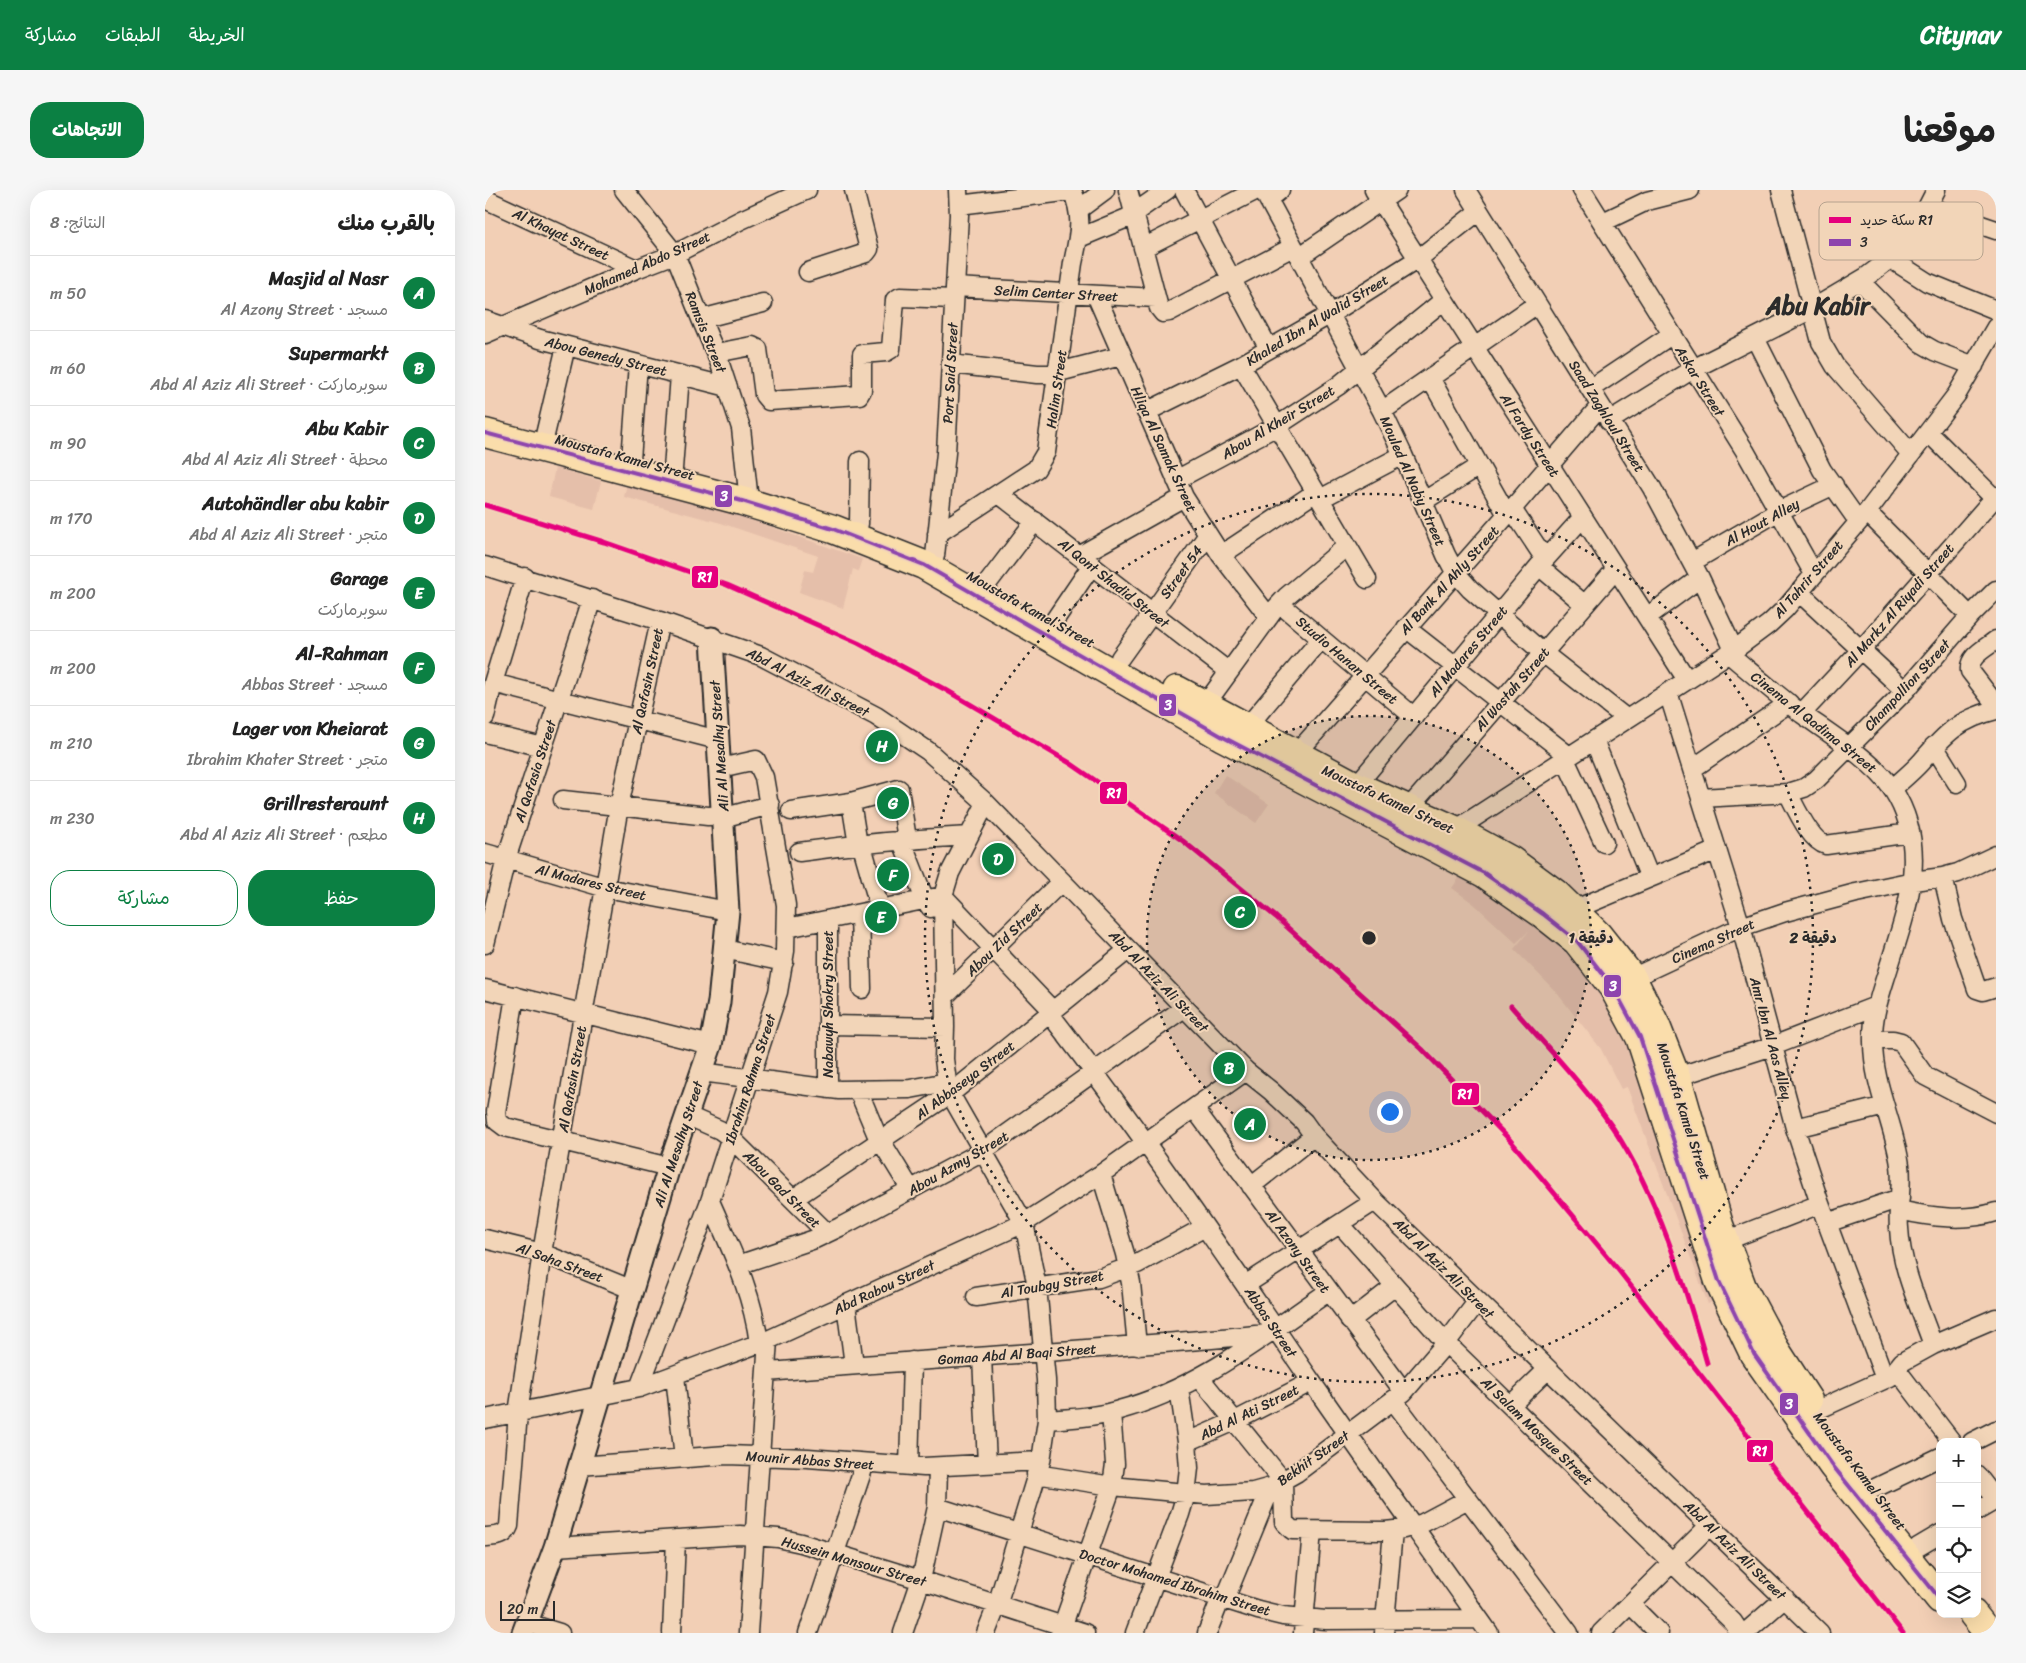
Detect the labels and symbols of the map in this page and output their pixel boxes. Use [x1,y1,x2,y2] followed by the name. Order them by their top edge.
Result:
[507,201,613,268] street label: Al Khayat Street
[1819,202,1983,260] legend
[1860,208,1933,233] text: سكة حديد R1
[580,224,715,303] street label: Mohamed Abdo Street
[1860,230,1868,255] text: 3
[1241,268,1394,373] street label: Khaled Ibn Al Walid Street
[993,278,1119,309] street label: Selim Center Street
[1765,285,1872,327] district label: Abu Kabir
[678,288,734,378] street label: Ramsis Street
[935,321,966,424] street label: Port Said Street
[541,329,669,384] street label: Abou Genedy Street
[1667,340,1732,423] street label: Askar Street
[1039,348,1074,430] street label: Halim Street
[1562,355,1651,478] street label: Saad Zaghloul Street
[1216,379,1340,467] street label: Abou Al Kheir Street
[1123,382,1204,517] street label: Hliqa Al Samak Street
[1492,387,1566,483] street label: Al Fardy Street
[1373,412,1453,551] street label: Mouled Al Naby Street
[552,427,698,488] street label: Moustafa Kamel Street
[714,484,733,508] line badge: 3
[719,484,728,509] text: 3
[1719,491,1805,554] street label: Al Hout Alley
[1392,520,1506,642] street label: Al Bank Al Ahly Street
[1052,531,1176,636] street label: Al Qont Shadid Street
[1766,534,1850,625] street label: Al Tahrir Street
[1837,537,1961,674] street label: Al Markz Al Riyadi Street
[1153,540,1210,605] street label: Street 54
[962,564,1100,655] street label: Moustafa Kamel Street
[691,565,719,589] line badge: R1
[697,565,712,590] text: R1
[1422,600,1514,704] street label: Al Madares Street
[1290,610,1404,711] street label: Studio Hanan Street
[624,626,671,737] street label: Al Qafasin Street
[1858,632,1958,737] street label: Champollion Street
[741,640,875,725] street label: Abd Al Aziz Ali Street
[1468,641,1556,738] street label: Al Wastah Street
[1745,665,1882,780] street label: Cinema Al Qadima Street
[702,678,737,813] street label: Ali Al Mesalhy Street
[1158,693,1177,717] line badge: 3
[1163,693,1172,718] text: 3
[507,715,564,827] street label: Al Qafasia Street
[866,727,898,765] pin: H
[1317,758,1458,841] street label: Moustafa Kamel Street
[1099,781,1128,805] line badge: R1
[1106,781,1121,806] text: R1
[877,784,909,822] pin: G
[982,840,1014,878] pin: D
[532,856,649,908] street label: Al Madares Street
[877,856,909,894] pin: F
[1224,893,1256,931] pin: C
[959,896,1049,983] street label: Abou Zid Street
[865,898,897,936] pin: E
[1667,912,1759,971] street label: Cinema Street
[1102,923,1216,1040] street label: Abd Al Aziz Ali Street
[1569,925,1614,951] text: 1 دقيقة
[1788,925,1837,951] text: 2 دقيقة
[1360,929,1378,947] centre of rings
[816,930,841,1078] street label: Nabawyh Shokry Street
[1742,973,1799,1103] street label: Amr Ibn Al Aas Alley
[1603,974,1622,998] line badge: 3
[1608,974,1617,999] text: 3
[717,1009,784,1149] street label: Ibrahim Rahma Street
[551,1024,594,1135] street label: Al Qafasin Street
[909,1034,1021,1127] street label: Al Abbaseya Street
[1649,1039,1718,1183] street label: Moustafa Kamel Street
[1213,1049,1245,1087] pin: B
[646,1076,711,1212] street label: Ali Al Mesalhy Street
[1451,1082,1480,1106] line badge: R1
[1457,1082,1472,1107] text: R1
[1377,1099,1403,1125] your location
[1234,1105,1266,1143] pin: A
[902,1124,1014,1203] street label: Abou Azmy Street
[736,1144,827,1234] street label: Abou Gad Street
[1258,1203,1337,1299] street label: Al Azony Street
[1386,1211,1501,1326] street label: Abd Al Aziz Ali Street
[512,1235,607,1290] street label: Al Saha Street
[828,1252,940,1322] street label: Abd Rabou Street
[997,1263,1106,1306] street label: Al Toubgy Street
[1237,1281,1304,1364] street label: Abbas Street
[937,1336,1097,1373] street label: Gomaa Abd Al Baqi Street
[1474,1370,1599,1492] street label: Al Salam Mosque Street
[1194,1378,1303,1448] street label: Abd Al Ati Street
[1779,1392,1799,1416] line badge: 3
[1784,1392,1793,1417] text: 3
[1806,1406,1913,1536] street label: Moustafa Kamel Street
[1272,1423,1356,1493] street label: Bekhit Street
[1746,1439,1774,1463] line badge: R1
[1752,1439,1767,1464] text: R1
[745,1444,875,1477] street label: Mounir Abbas Street
[1677,1494,1793,1607] street label: Abd Al Aziz Ali Street
[778,1529,931,1595] street label: Hussein Mansour Street
[1076,1541,1274,1624] street label: Doctor Mohamed Ibrahim Street
[500,1598,555,1621] scale bar

